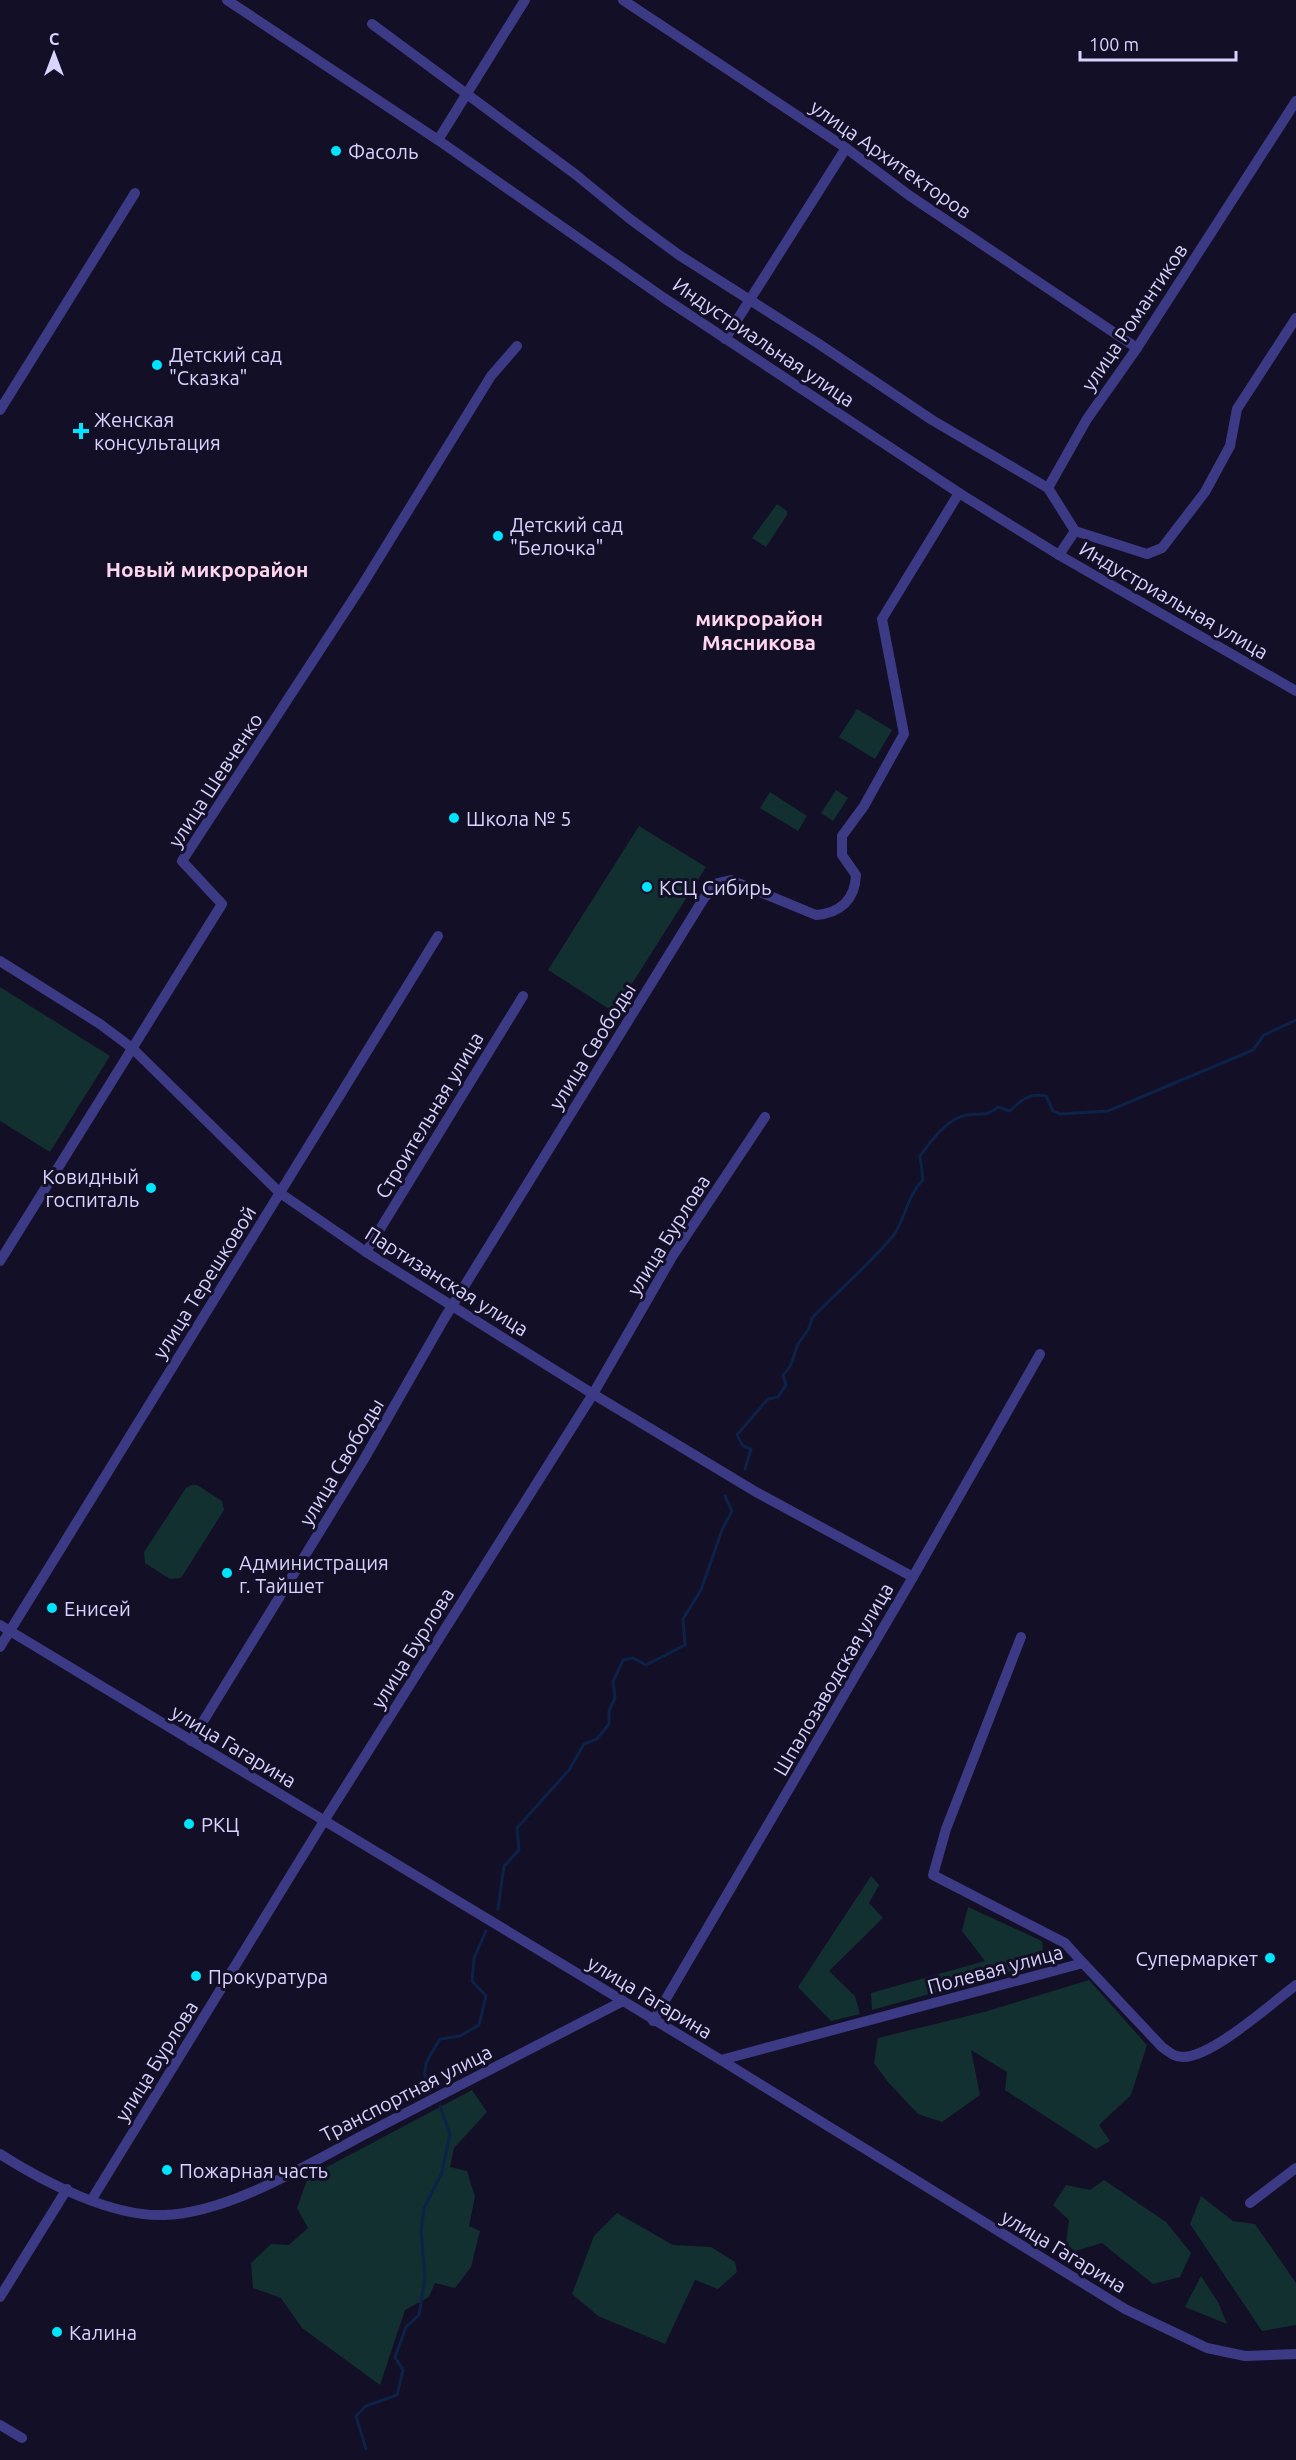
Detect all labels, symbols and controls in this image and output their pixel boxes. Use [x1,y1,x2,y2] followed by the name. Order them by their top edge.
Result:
[24,24,84,84] north arrow
[1080,24,1236,62] scale bar
[49,30,59,48] text: С
[1089,34,1139,54] text: 100 m
[806,95,976,223] street label: улица Архитекторов
[348,140,418,163] place label: Фасоль
[329,144,343,158] marker: Фасоль
[1076,239,1192,395] street label: улица Романтиков
[669,273,859,411] street label: Индустриальная улица
[169,343,282,389] place label: Детский сад "Сказка"
[150,358,164,372] marker: Детский сад "Сказка"
[94,408,221,454] place label: Женская консультация
[72,422,90,440] marker: Женская консультация
[510,513,623,559] place label: Детский сад "Белочка"
[491,529,505,543] marker: Детский сад "Белочка"
[1076,536,1272,664] street label: Индустриальная улица
[106,557,308,581] district label: Новый микрорайон
[695,606,823,654] district label: микрорайон Мясникова
[163,708,267,852] street label: улица Шевченко
[466,807,571,830] place label: Школа № 5
[447,811,461,825] marker: Школа № 5
[659,876,771,899] place label: КСЦ Сибирь
[640,880,654,894] marker: КСЦ Сибирь
[544,979,640,1113] street label: улица Свободы
[370,1028,488,1202] street label: Строительная улица
[42,1165,139,1211] place label: Ковидный госпиталь
[622,1171,714,1299] street label: улица Бурлова
[144,1181,158,1195] marker: Ковидный госпиталь
[148,1201,260,1363] street label: улица Терешковой
[361,1221,533,1341] street label: Партизанская улица
[294,1394,388,1530] street label: улица Свободы
[239,1551,389,1597] place label: Администрация г. Тайшет
[220,1566,234,1580] marker: Администрация г. Тайшет
[768,1579,898,1779] street label: Шпалозаводская улица
[366,1584,458,1712] street label: улица Бурлова
[64,1597,131,1620] place label: Енисей
[45,1601,59,1615] marker: Енисей
[167,1700,301,1792] street label: улица Гагарина
[201,1813,239,1836] place label: РКЦ
[182,1817,196,1831] marker: РКЦ
[925,1940,1065,1998] street label: Полевая улица
[1135,1947,1258,1970] place label: Супермаркет
[583,1951,717,2043] street label: улица Гагарина
[1263,1951,1277,1965] marker: Супермаркет
[208,1965,328,1988] place label: Прокуратура
[189,1969,203,1983] marker: Прокуратура
[110,1997,202,2125] street label: улица Бурлова
[316,2040,496,2146] street label: Транспортная улица
[179,2159,328,2182] place label: Пожарная часть
[160,2163,174,2177] marker: Пожарная часть
[997,2205,1131,2297] street label: улица Гагарина
[69,2321,137,2344] place label: Калина
[50,2325,64,2339] marker: Калина

